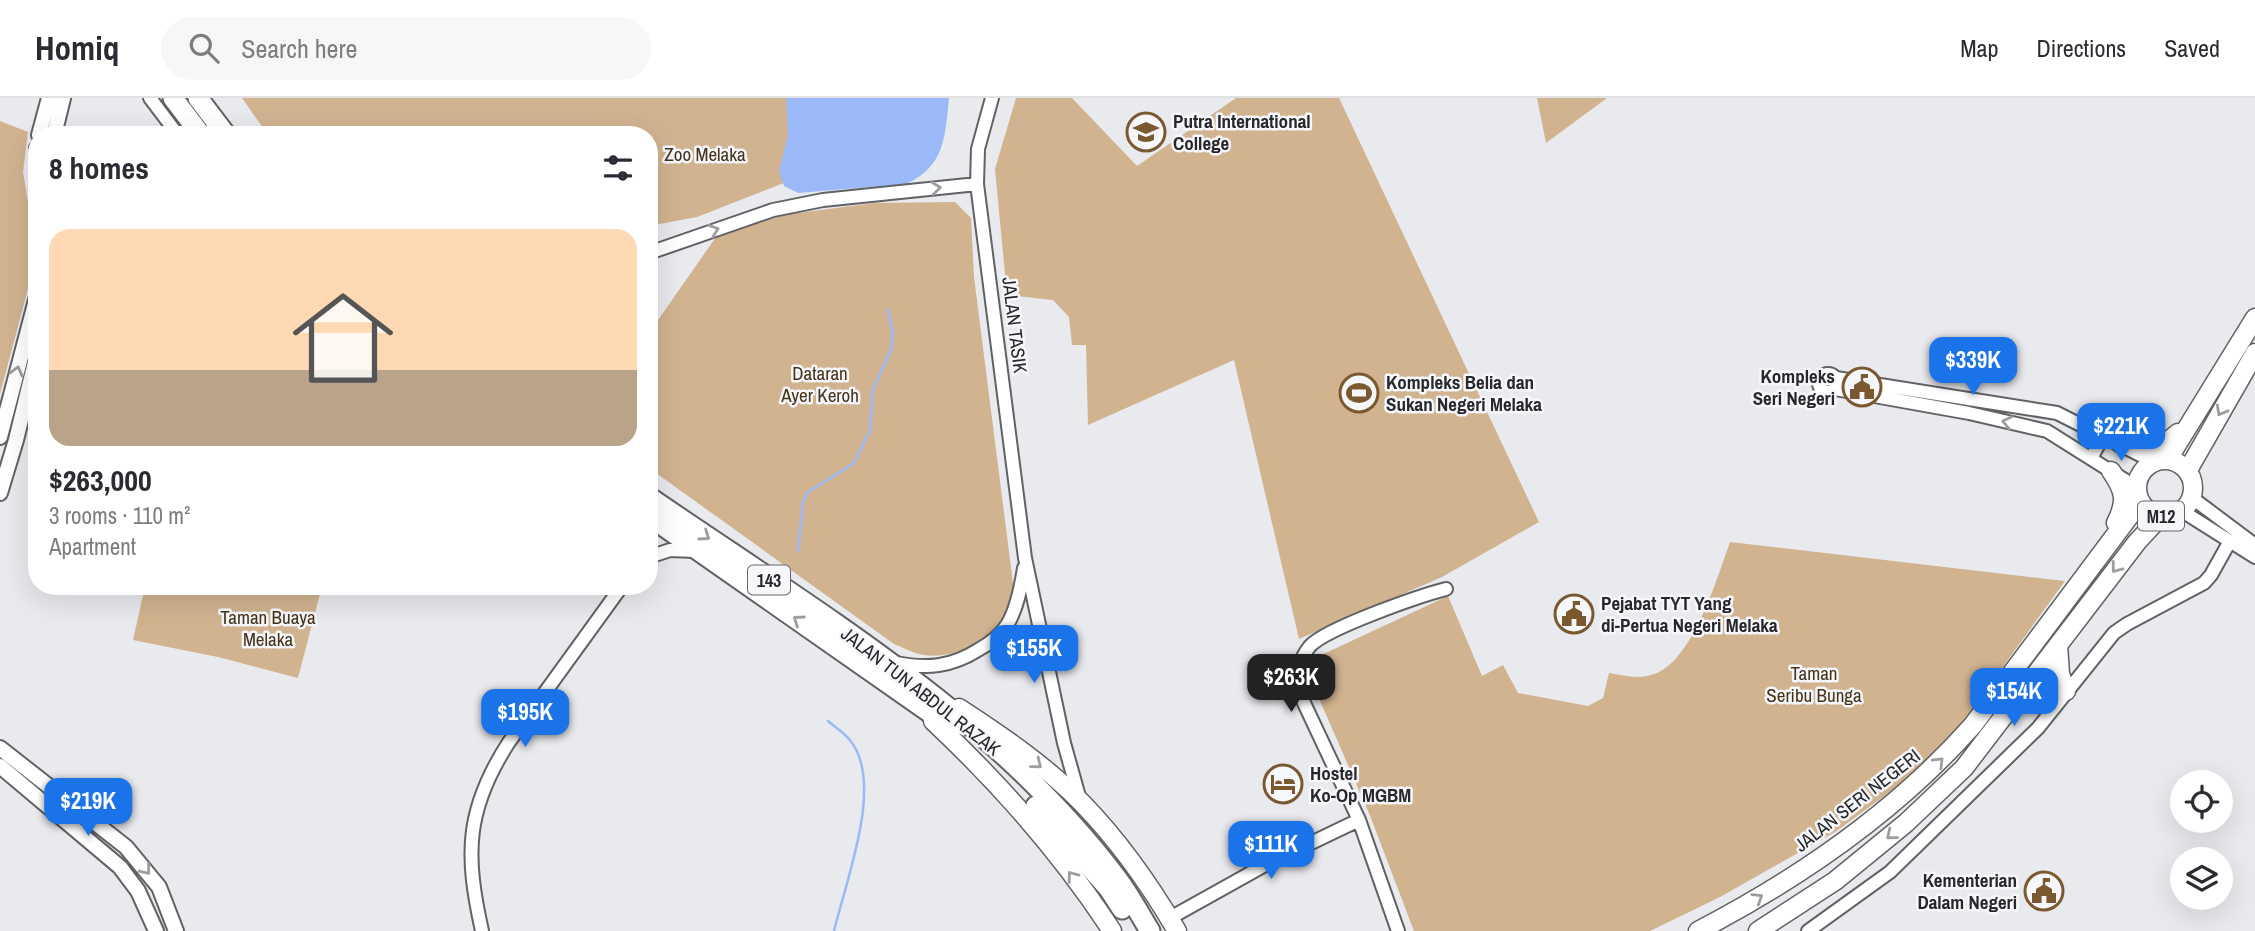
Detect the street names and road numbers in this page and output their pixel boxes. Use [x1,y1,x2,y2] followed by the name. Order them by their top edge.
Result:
[996,276,1034,375] street label: JALAN TASIK
[2138,502,2184,530] road number: M12
[748,566,790,594] road number: 143
[836,621,1007,762] street label: JALAN TUN ABDUL RAZAK
[1789,743,1925,857] street label: JALAN SERI NEGERI

